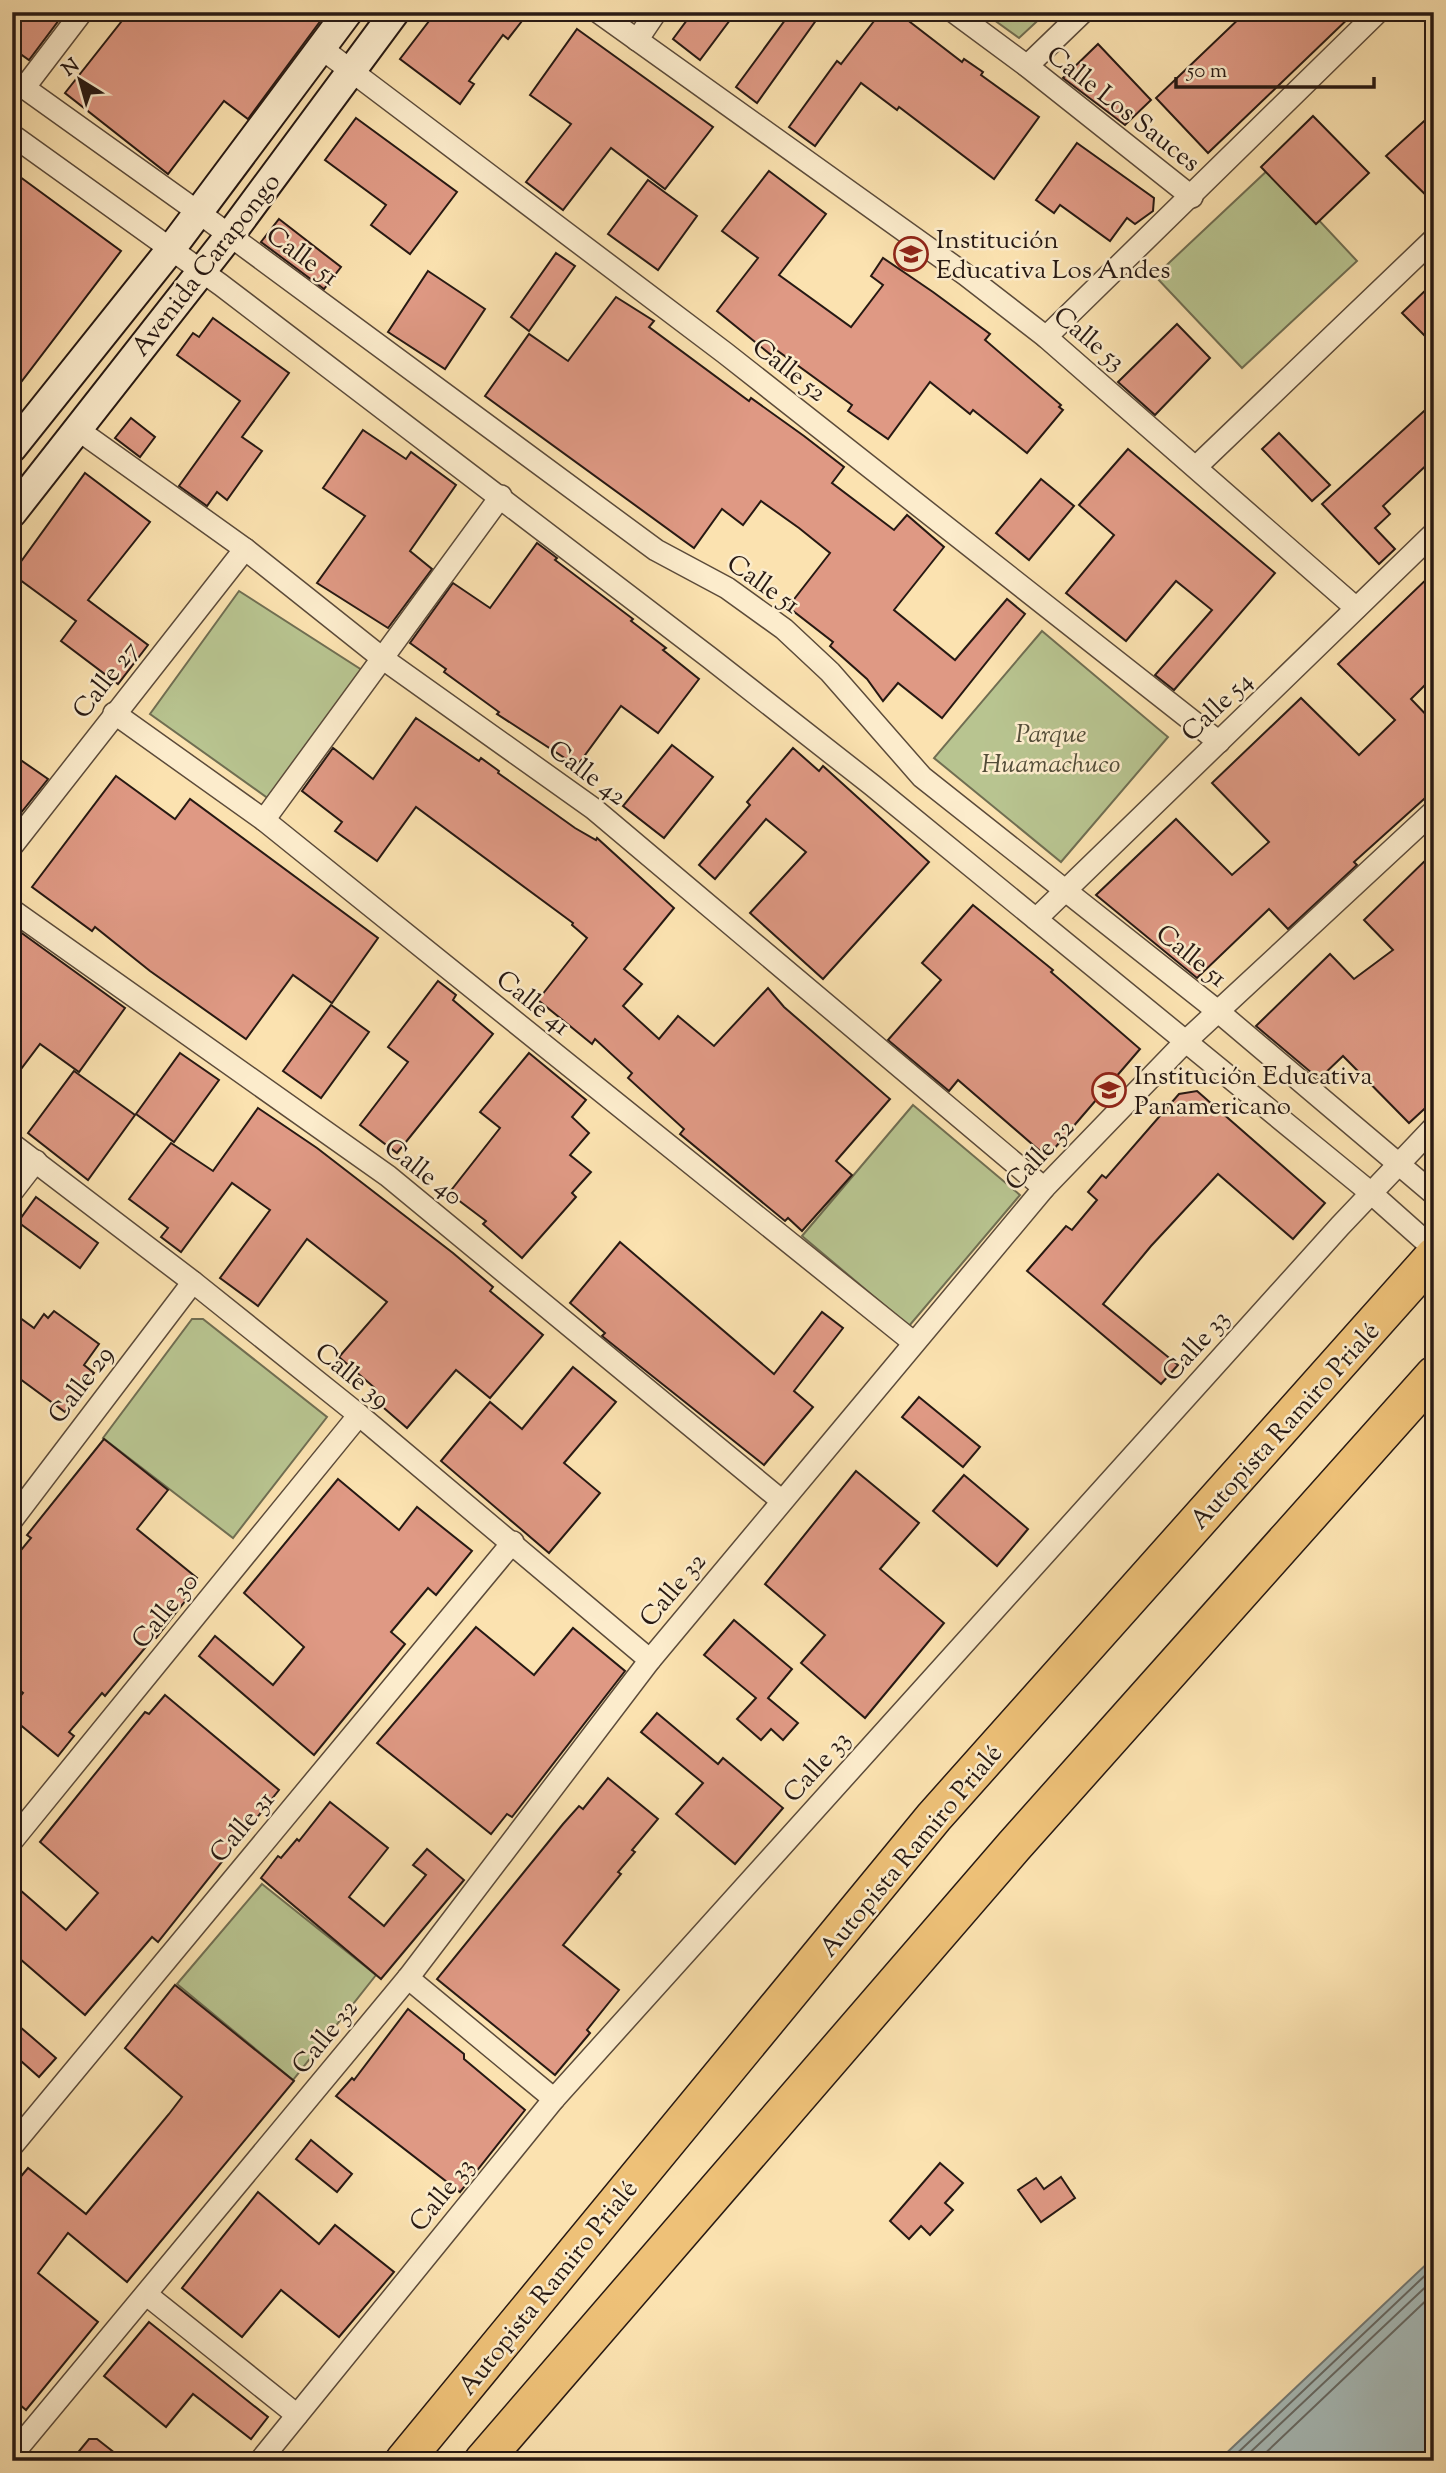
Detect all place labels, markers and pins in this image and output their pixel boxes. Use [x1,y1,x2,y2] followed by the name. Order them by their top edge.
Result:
[936,223,1171,290] place label: Institución Educativa Los Andes
[892,235,930,273] school or university icon: Institución Educativa Los Andes
[1134,1059,1373,1126] place label: Institución Educativa Panamericano
[1090,1071,1128,1109] school or university icon: Institución Educativa Panamericano

